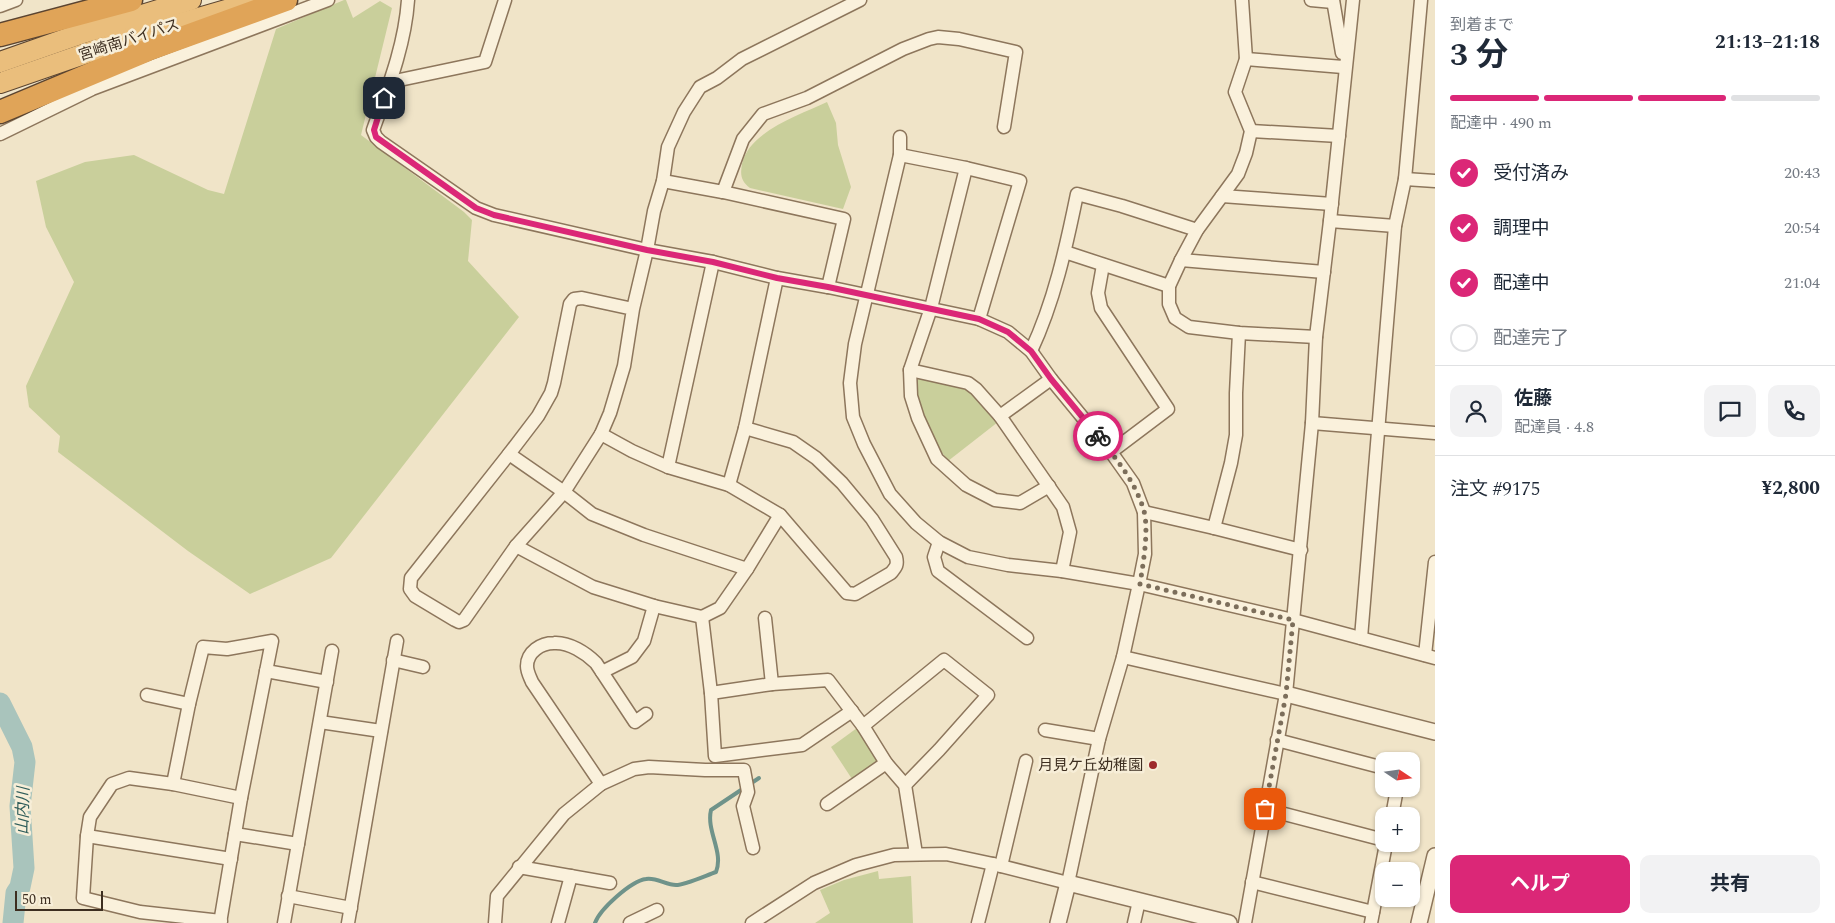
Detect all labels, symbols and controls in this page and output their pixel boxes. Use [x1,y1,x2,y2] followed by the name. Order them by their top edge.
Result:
[76,13,182,67] street label: 宮崎南バイパス
[1450,13,1514,37] text: 到着まで
[1715,28,1820,57] text: 21:13–21:18
[1450,31,1508,80] text: 3 分
[363,77,405,119] pin
[370,84,398,112] icon: home
[1450,111,1552,135] text: 配達中 · 490 m
[1450,159,1478,187] icon: check
[1493,159,1569,188] text: 受付済み
[1784,161,1820,185] text: 20:43
[1450,214,1478,242] icon: check
[1493,214,1550,243] text: 調理中
[1784,216,1820,240] text: 20:54
[1450,269,1478,297] icon: check
[1493,269,1550,298] text: 配達中
[1784,271,1820,295] text: 21:04
[1493,324,1569,353] text: 配達完了
[1514,384,1552,413] text: 佐藤
[1450,385,1502,437] button: person
[1704,385,1756,437] button: chat
[1768,385,1820,437] button: phone
[1073,411,1123,461] courier
[1514,415,1594,439] text: 配達員 · 4.8
[1084,422,1112,450] icon: bike
[1762,474,1820,503] text: ¥2,800
[1450,475,1540,504] text: 注文 #9175
[1375,752,1420,798] north arrow
[1375,752,1420,907] map controls
[1038,754,1143,777] place label: 月見ケ丘幼稚園
[1147,759,1159,771] marker: 月見ケ丘幼稚園
[11,785,35,835] water label: 山内川
[1244,788,1286,830] pin
[1251,795,1279,823] icon: bag
[1375,807,1420,852] button: +
[1450,855,1630,913] button: ヘルプ
[1640,855,1820,913] button: 共有
[1375,862,1420,907] button: −
[15,888,102,911] scale bar
[22,889,52,910] text: 50 m

